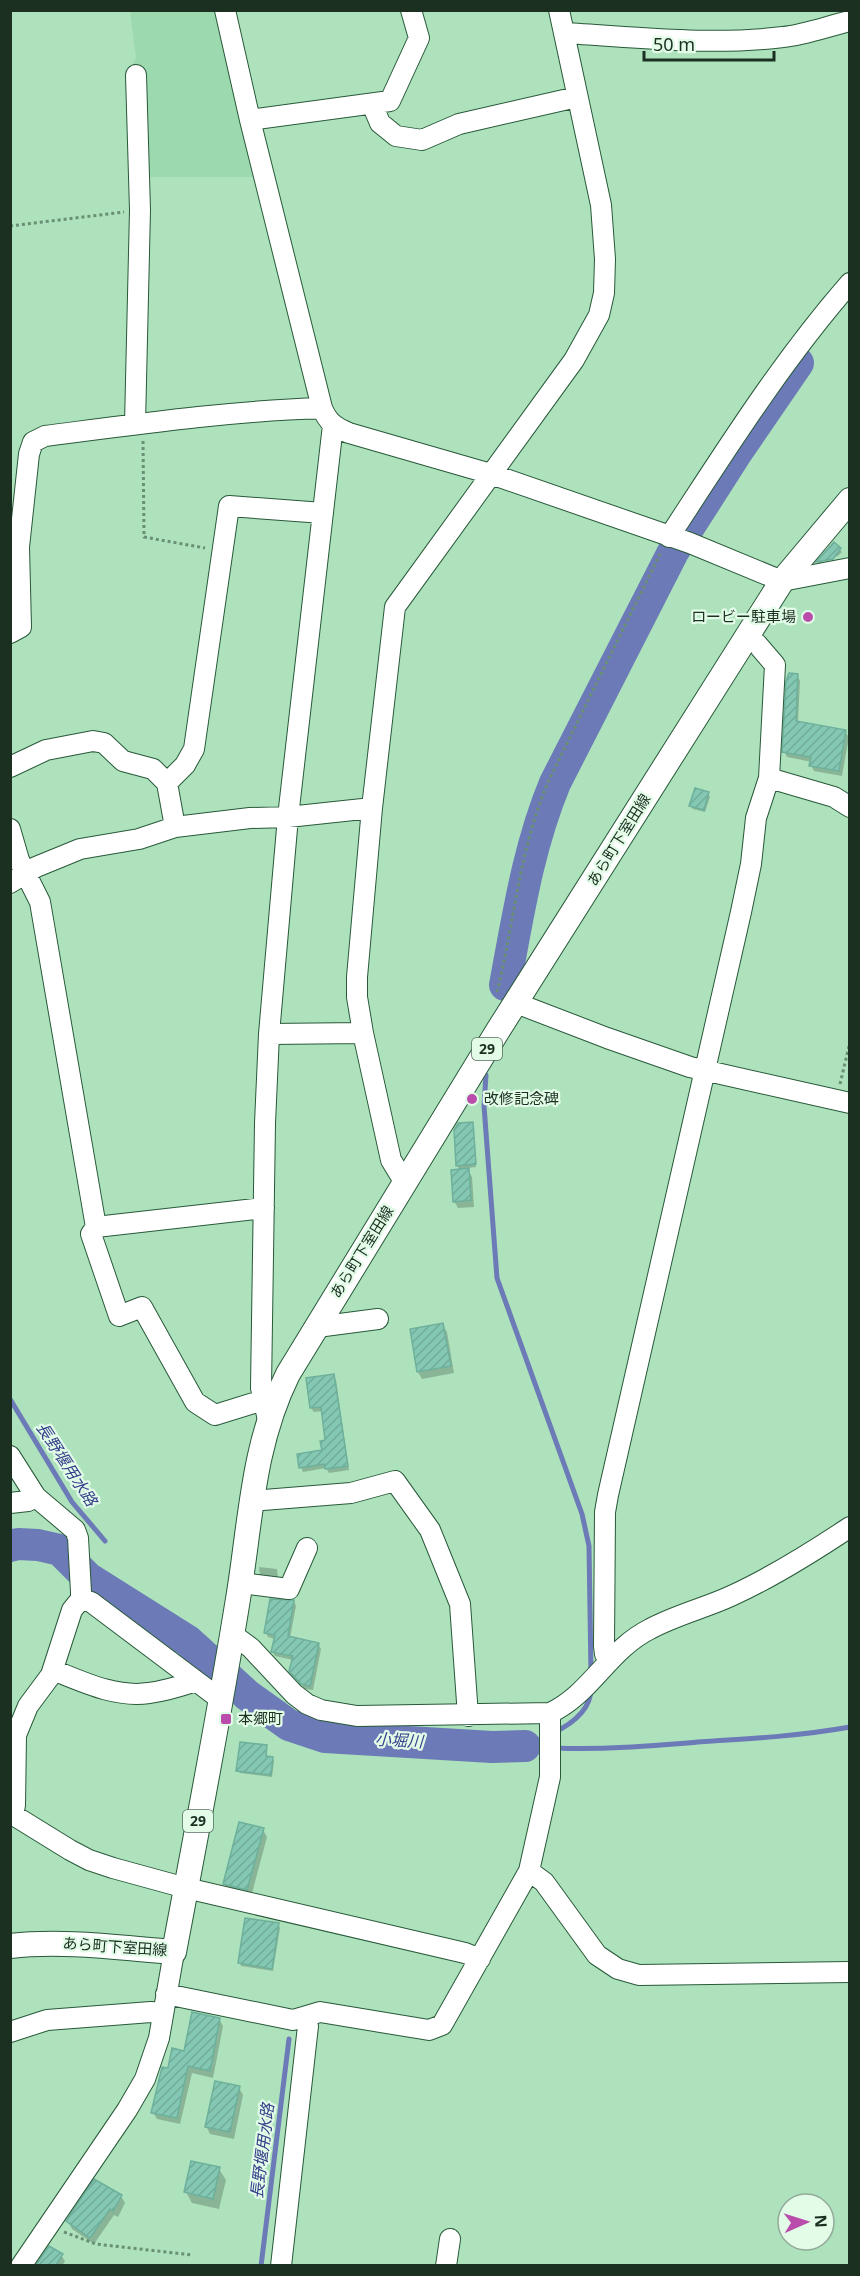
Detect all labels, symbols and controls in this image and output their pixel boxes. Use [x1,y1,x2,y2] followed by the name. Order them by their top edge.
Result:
[644,24,774,62] scale bar
[653,32,695,56] text: 50 m
[691,606,796,626] place label: ロービー駐車場
[801,610,815,624] marker: ロービー駐車場
[582,790,654,889] street label: あら町下室田線
[472,1038,502,1060] road number: 29
[484,1088,559,1108] place label: 改修記念碑
[465,1092,479,1106] marker: 改修記念碑
[325,1202,397,1301] street label: あら町下室田線
[32,1418,103,1512] water label: 長野堰用水路
[238,1708,283,1728] place label: 本郷町
[219,1712,233,1726] marker: 本郷町
[374,1728,426,1752] water label: 小堀川
[183,1810,213,1832] road number: 29
[62,1932,168,1960] street label: あら町下室田線
[245,2100,279,2200] water label: 長野堰用水路
[776,2192,836,2252] north arrow
[810,2214,832,2228] text: N

